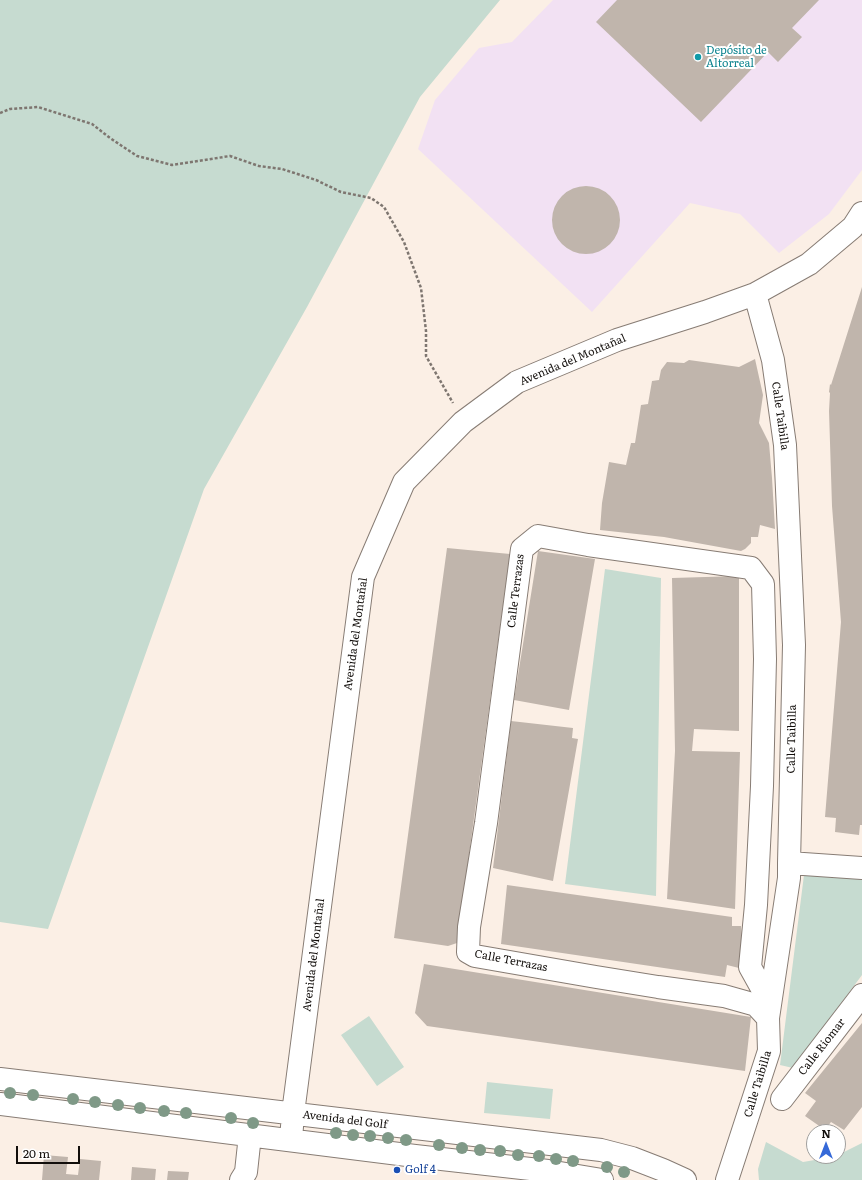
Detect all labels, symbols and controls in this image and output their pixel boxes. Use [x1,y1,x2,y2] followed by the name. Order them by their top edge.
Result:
[706,44,767,70] place label: Depósito de Altorreal
[693,52,703,62] marker: Depósito de Altorreal
[518,332,628,388] street label: Avenida del Montañal
[769,381,791,451] street label: Calle Taibilla
[505,553,527,629] street label: Calle Terrazas
[342,577,370,691] street label: Avenida del Montañal
[785,704,799,774] street label: Calle Taibilla
[301,898,327,1012] street label: Avenida del Montañal
[473,947,549,975] street label: Calle Terrazas
[796,1016,848,1078] street label: Calle Riomar
[742,1049,774,1119] street label: Calle Taibilla
[302,1108,388,1132] street label: Avenida del Golf
[806,1124,846,1164] north arrow
[821,1125,831,1141] text: N
[18,1138,82,1164] scale bar
[23,1144,50,1162] text: 20 m
[405,1163,436,1177] place label: Golf 4
[392,1165,402,1175] marker: Golf 4

